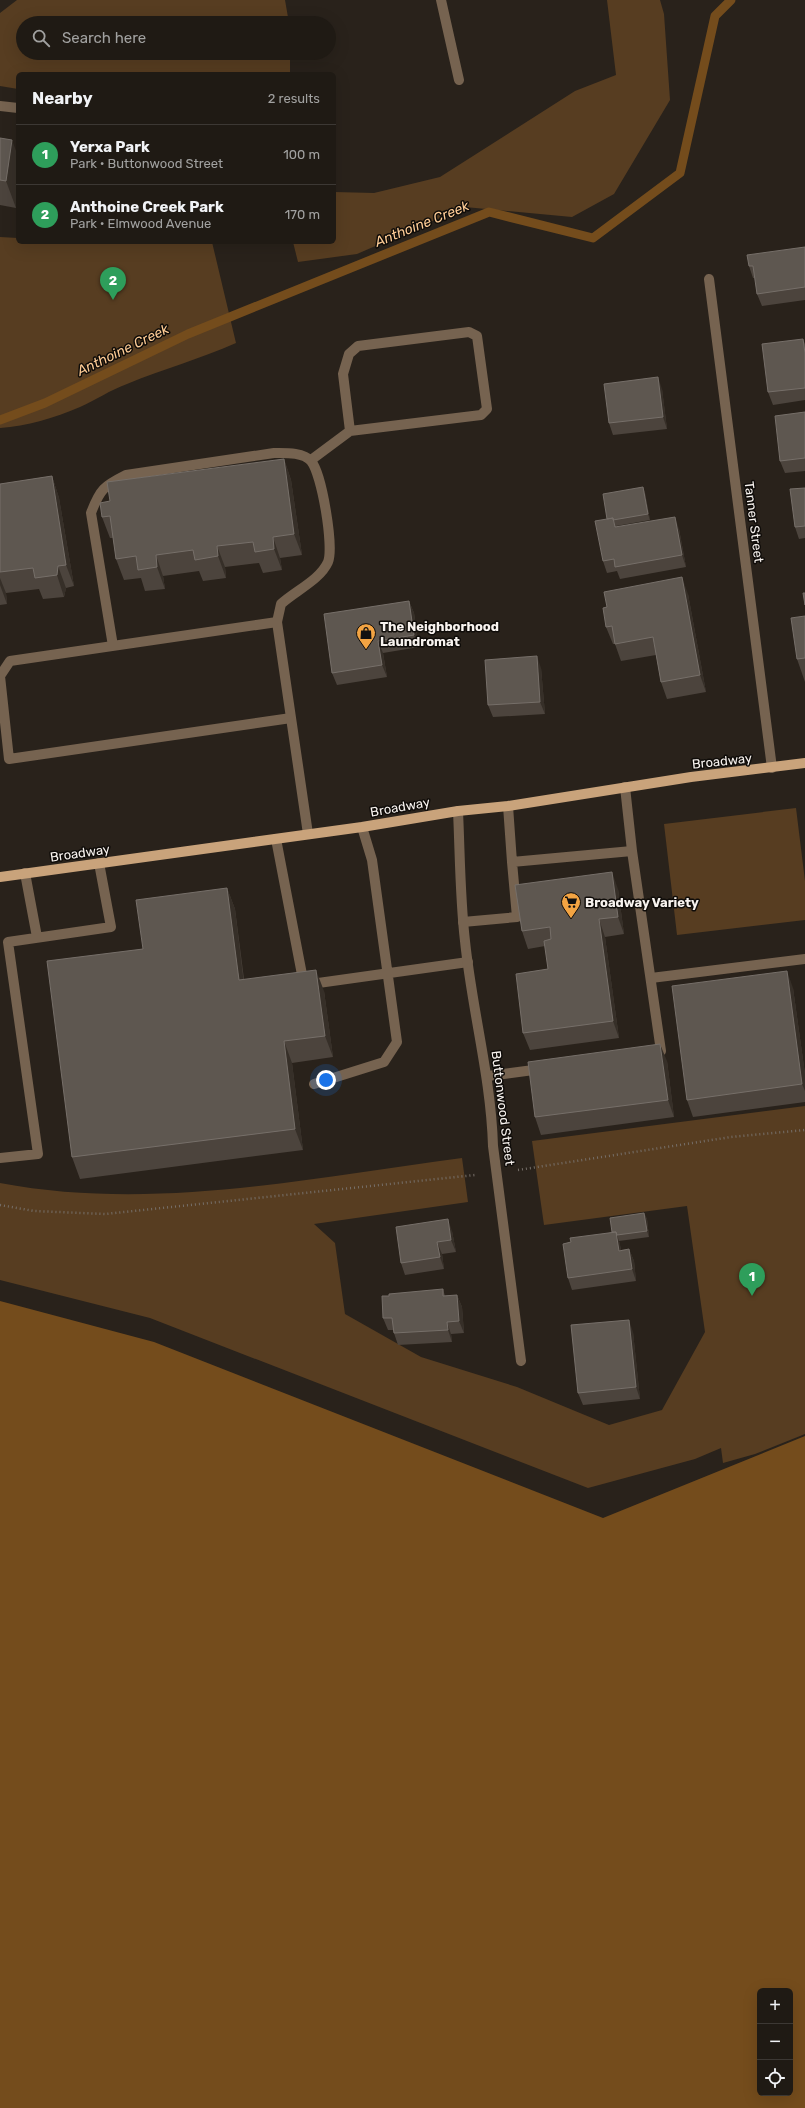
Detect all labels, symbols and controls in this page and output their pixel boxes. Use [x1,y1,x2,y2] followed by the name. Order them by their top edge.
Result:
[16,16,336,60] search box
[30,27,52,49] icon: search
[62,29,146,47] text: Search here
[32,88,93,108] text: Nearby
[268,91,320,106] text: 2 results
[70,138,150,156] text: Yerxa Park
[42,147,48,162] text: 1
[283,147,320,162] text: 100 m
[70,156,223,171] text: Park · Buttonwood Street
[371,197,472,251] water label: Anthoine Creek
[70,198,224,216] text: Anthoine Creek Park
[41,207,49,222] text: 2
[285,207,320,222] text: 170 m
[70,216,211,231] text: Park · Elmwood Avenue
[100,267,126,300] pin: 2
[73,320,172,380] water label: Anthoine Creek
[742,480,766,564] street label: Tanner Street
[380,619,499,649] place label: The Neighborhood Laundromat
[355,622,377,650] shop icon: The Neighborhood Laundromat
[691,750,753,772] street label: Broadway
[369,794,431,820] street label: Broadway
[49,841,111,865] street label: Broadway
[560,891,582,919] supermarket icon: Broadway Variety
[585,895,699,910] place label: Broadway Variety
[489,1050,517,1166] street label: Buttonwood Street
[316,1070,336,1090] your location
[739,1263,765,1296] pin: 1
[757,1988,793,2096] map controls
[757,1988,793,2024] button: +
[757,2024,793,2060] button: −
[757,2060,793,2096] button: locate

